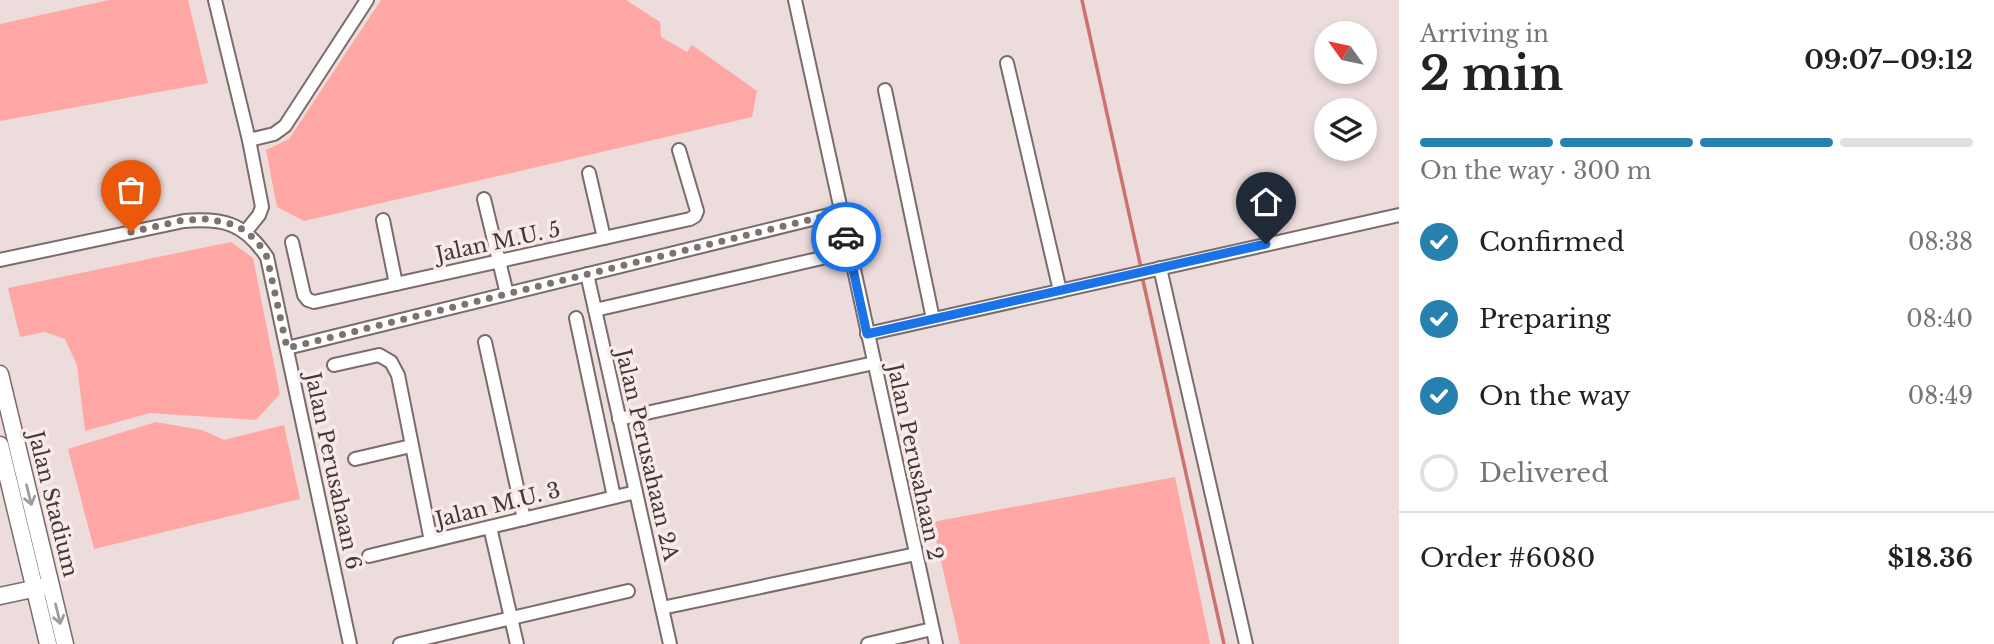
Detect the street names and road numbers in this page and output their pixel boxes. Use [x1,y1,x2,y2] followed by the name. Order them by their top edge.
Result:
[430,216,563,269] street label: Jalan M.U. 5
[609,344,684,564] street label: Jalan Perusahaan 2A
[881,358,949,563] street label: Jalan Perusahaan 2
[299,367,367,572] street label: Jalan Perusahaan 6
[22,426,84,580] street label: Jalan Stadium
[430,477,563,534] street label: Jalan M.U. 3

